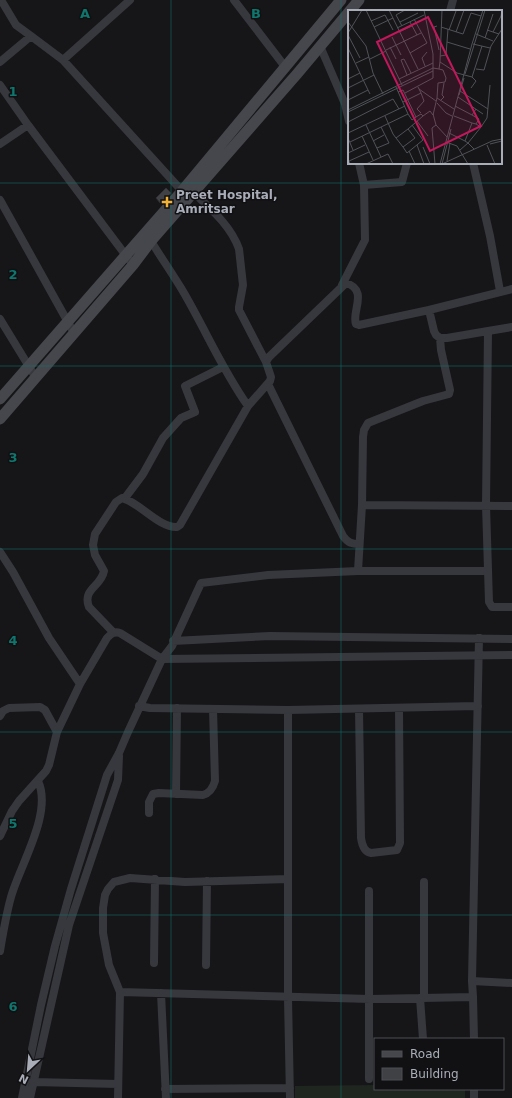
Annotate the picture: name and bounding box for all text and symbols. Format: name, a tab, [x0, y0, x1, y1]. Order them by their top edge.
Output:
text: A	[80, 6, 90, 21]
text: B	[251, 6, 261, 21]
inset map	[348, 10, 502, 164]
text: 1	[8, 84, 18, 99]
place label: Preet Hospital, Amritsar	[176, 188, 278, 216]
marker: Preet Hospital, Amritsar	[161, 196, 173, 208]
text: 2	[8, 267, 18, 282]
text: 3	[8, 450, 18, 465]
text: 4	[8, 633, 18, 648]
text: 5	[8, 816, 18, 831]
text: 6	[8, 999, 18, 1014]
legend	[374, 1038, 504, 1090]
text: Road	[410, 1047, 440, 1061]
north arrow	[8, 1050, 48, 1090]
text: Building	[410, 1067, 459, 1081]
text: N	[17, 1071, 31, 1086]

